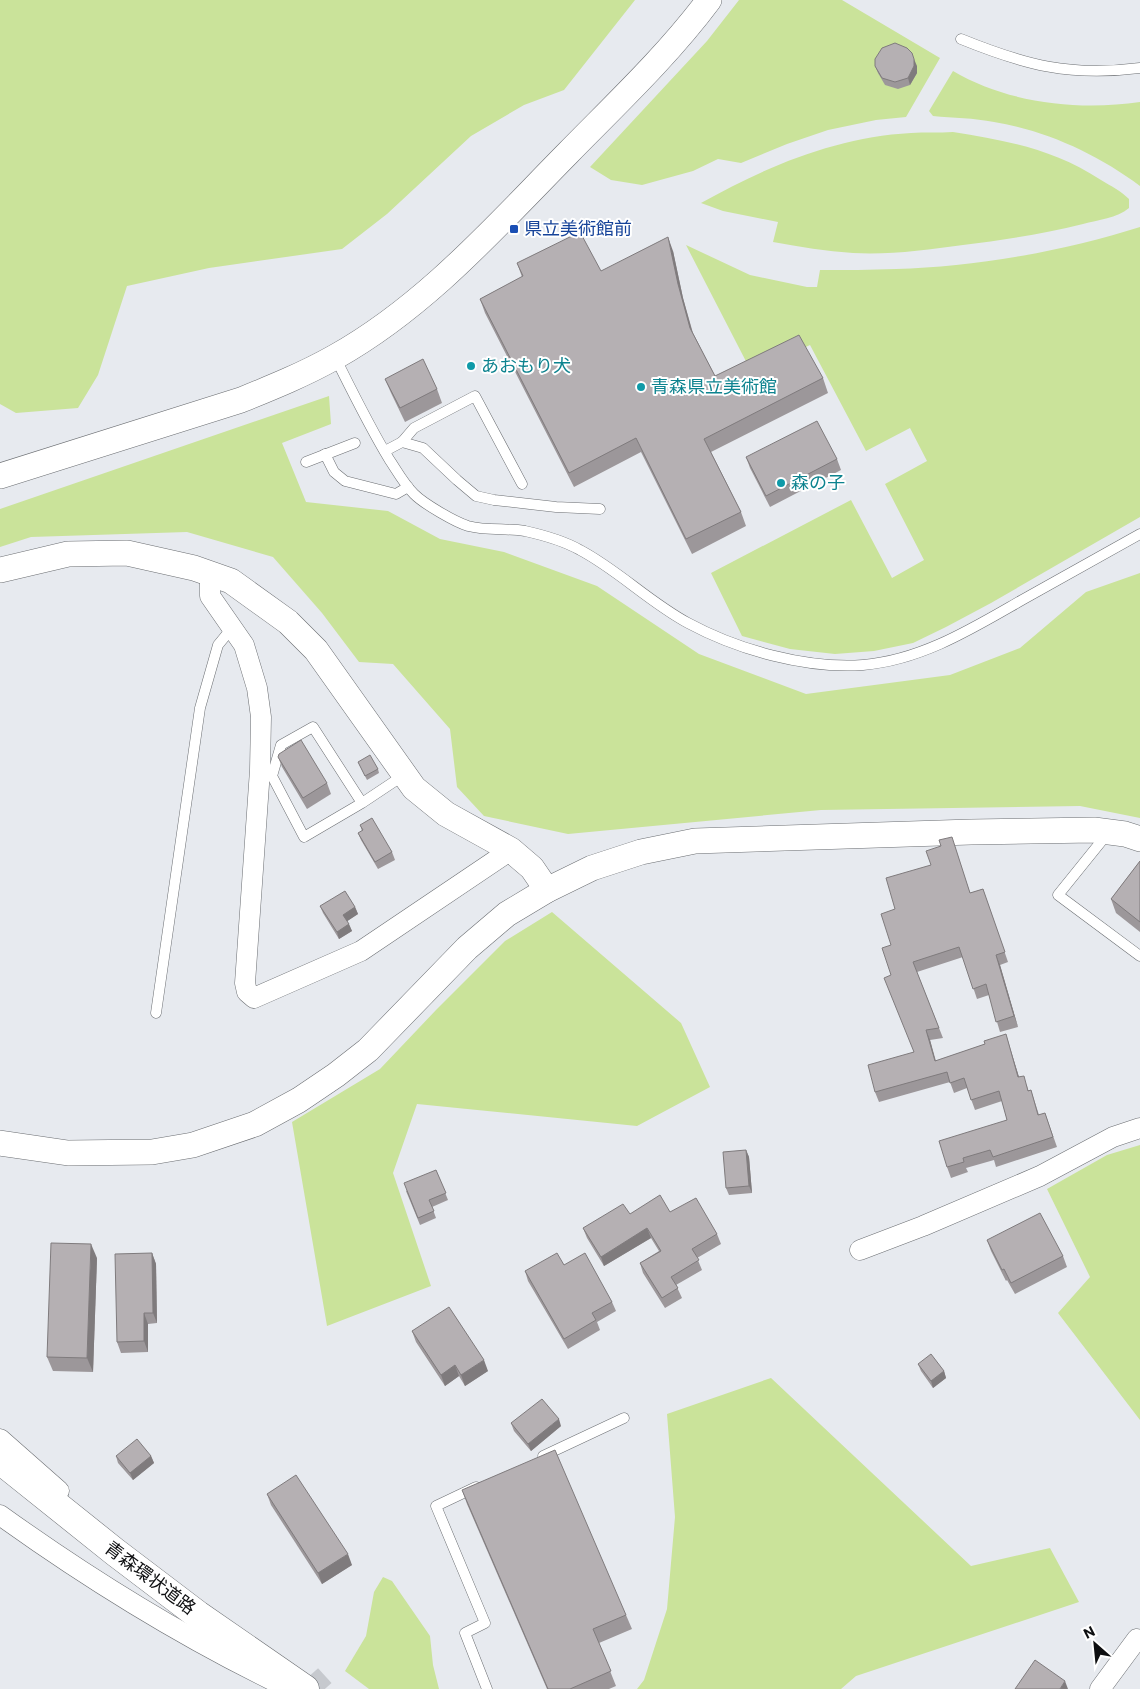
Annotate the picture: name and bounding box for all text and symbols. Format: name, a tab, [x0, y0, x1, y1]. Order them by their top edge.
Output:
place label: 県立美術館前	[524, 217, 632, 239]
marker: 県立美術館前	[508, 223, 520, 235]
place label: あおもり犬	[481, 354, 571, 376]
marker: あおもり犬	[465, 360, 477, 372]
place label: 青森県立美術館	[651, 375, 777, 397]
marker: 青森県立美術館	[635, 381, 647, 393]
place label: 森の子	[791, 471, 845, 493]
marker: 森の子	[775, 477, 787, 489]
street label: 青森環状道路	[101, 1536, 200, 1618]
north arrow	[1070, 1619, 1120, 1669]
text: N	[1080, 1622, 1097, 1642]

